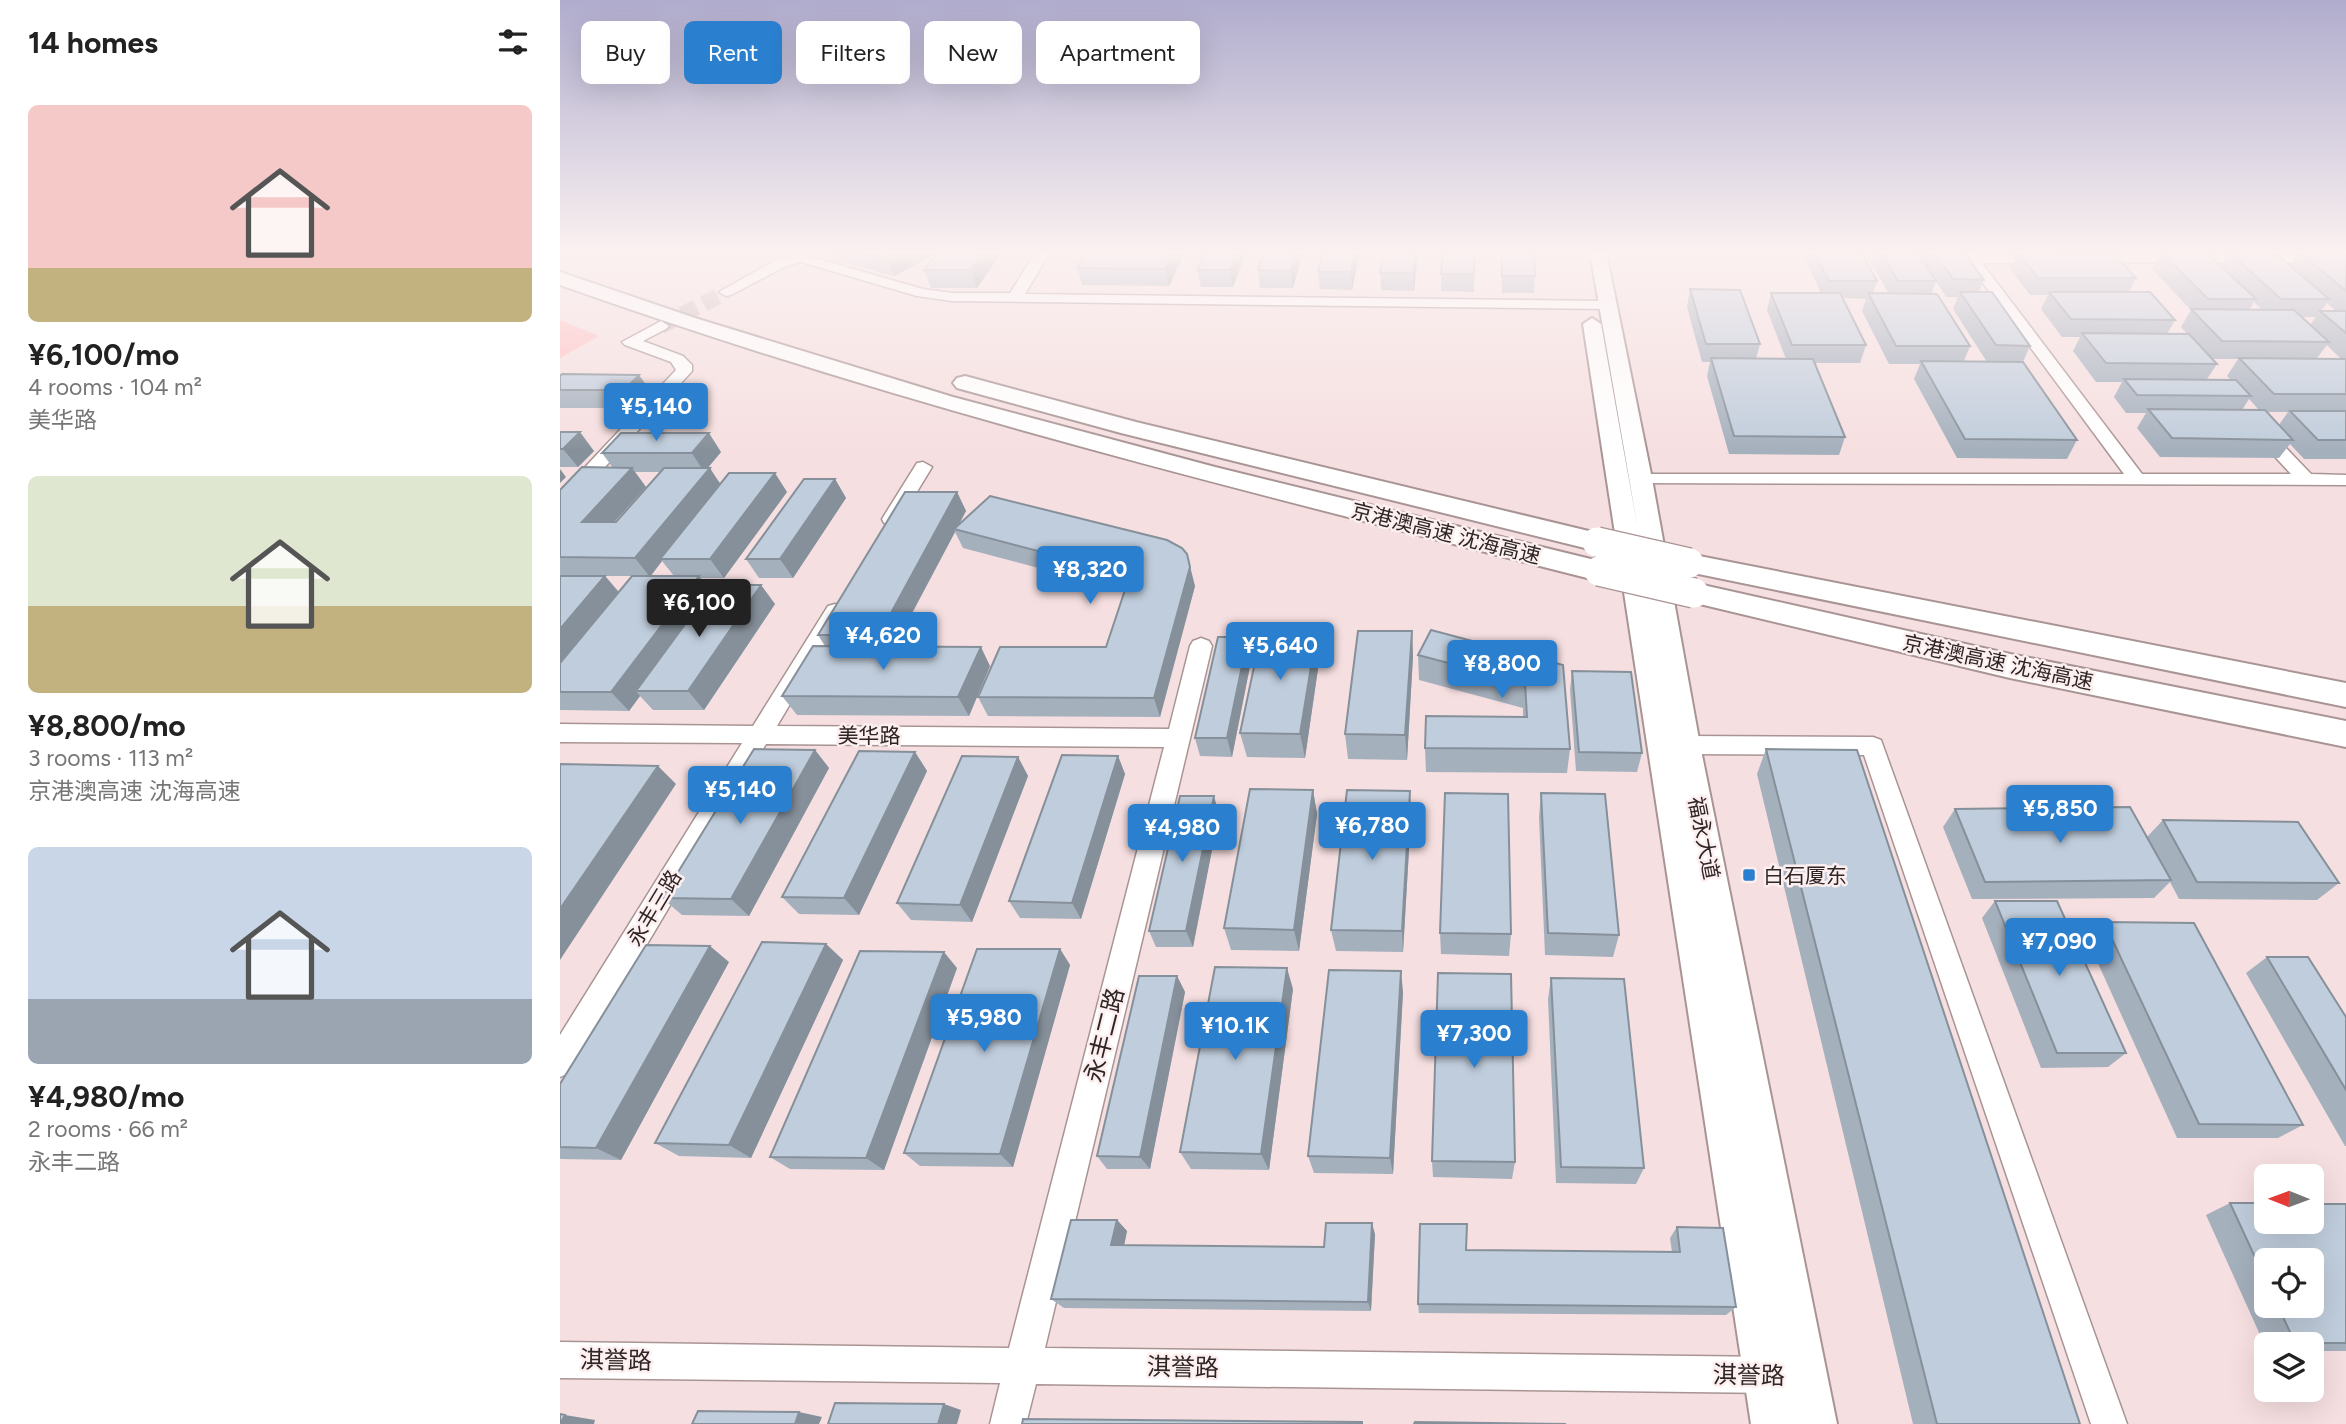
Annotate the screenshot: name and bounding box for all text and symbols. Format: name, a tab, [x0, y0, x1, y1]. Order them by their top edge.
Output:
chip: Buy	[581, 21, 670, 84]
chip: Rent	[684, 21, 782, 84]
chip: Filters	[796, 21, 910, 84]
chip: New	[924, 21, 1022, 84]
chip: Apartment	[1036, 21, 1200, 84]
icon: filters	[494, 23, 532, 61]
text: 14 homes	[28, 24, 158, 61]
icon: home	[217, 150, 343, 276]
text: ¥6,100/mo	[28, 336, 179, 373]
text: 4 rooms · 104 m²	[28, 373, 202, 401]
pin: ¥5,140	[599, 384, 713, 443]
text: ¥5,140	[620, 392, 692, 420]
text: 美华路	[28, 406, 97, 434]
street label: 京港澳高速 沈海高速	[1349, 497, 1543, 569]
icon: home	[217, 521, 343, 647]
pin: ¥8,320	[1033, 546, 1147, 606]
text: ¥8,320	[1053, 555, 1127, 583]
pin: ¥6,100	[642, 580, 756, 639]
text: ¥6,100	[663, 588, 735, 616]
pin: ¥4,620	[826, 612, 940, 672]
text: ¥4,620	[845, 621, 921, 649]
pin: ¥5,640	[1223, 622, 1337, 682]
street label: 京港澳高速 沈海高速	[1900, 630, 2096, 694]
text: ¥5,640	[1242, 631, 1318, 659]
pin: ¥8,800	[1445, 640, 1559, 700]
text: ¥8,800	[1463, 649, 1541, 677]
text: ¥8,800/mo	[28, 707, 186, 744]
street label: 美华路	[838, 723, 901, 748]
text: 3 rooms · 113 m²	[28, 744, 193, 772]
pin: ¥5,140	[683, 766, 797, 826]
text: ¥5,140	[704, 775, 776, 803]
text: 京港澳高速 沈海高速	[28, 777, 241, 805]
pin: ¥5,850	[2003, 786, 2117, 845]
street label: 福永大道	[1684, 794, 1724, 882]
text: ¥5,850	[2022, 794, 2098, 822]
pin: ¥6,780	[1315, 802, 1429, 862]
pin: ¥4,980	[1125, 804, 1239, 864]
text: ¥6,780	[1335, 811, 1409, 839]
text: ¥4,980	[1144, 813, 1220, 841]
place label: 白石厦东	[1763, 863, 1847, 888]
street label: 永丰三路	[622, 866, 686, 950]
marker: 白石厦东	[1741, 867, 1757, 883]
icon: home	[217, 892, 343, 1018]
pin: ¥7,090	[2002, 918, 2116, 978]
text: ¥7,090	[2021, 927, 2097, 955]
street label: 永丰二路	[1078, 985, 1130, 1085]
pin: ¥5,980	[927, 995, 1041, 1054]
pin: ¥10.1K	[1178, 1002, 1292, 1062]
text: ¥5,980	[946, 1003, 1022, 1031]
pin: ¥7,300	[1417, 1010, 1531, 1070]
text: ¥10.1K	[1200, 1011, 1270, 1039]
text: ¥7,300	[1436, 1019, 1512, 1047]
text: ¥4,980/mo	[28, 1078, 184, 1115]
text: 2 rooms · 66 m²	[28, 1115, 188, 1143]
text: 永丰二路	[28, 1148, 120, 1176]
north arrow	[2254, 1164, 2324, 1234]
map controls	[2254, 1164, 2324, 1402]
button: locate	[2254, 1248, 2324, 1318]
button: layers	[2254, 1332, 2324, 1402]
street label: 淇誉路	[580, 1345, 652, 1375]
street label: 淇誉路	[1147, 1352, 1219, 1382]
street label: 淇誉路	[1713, 1360, 1785, 1390]

